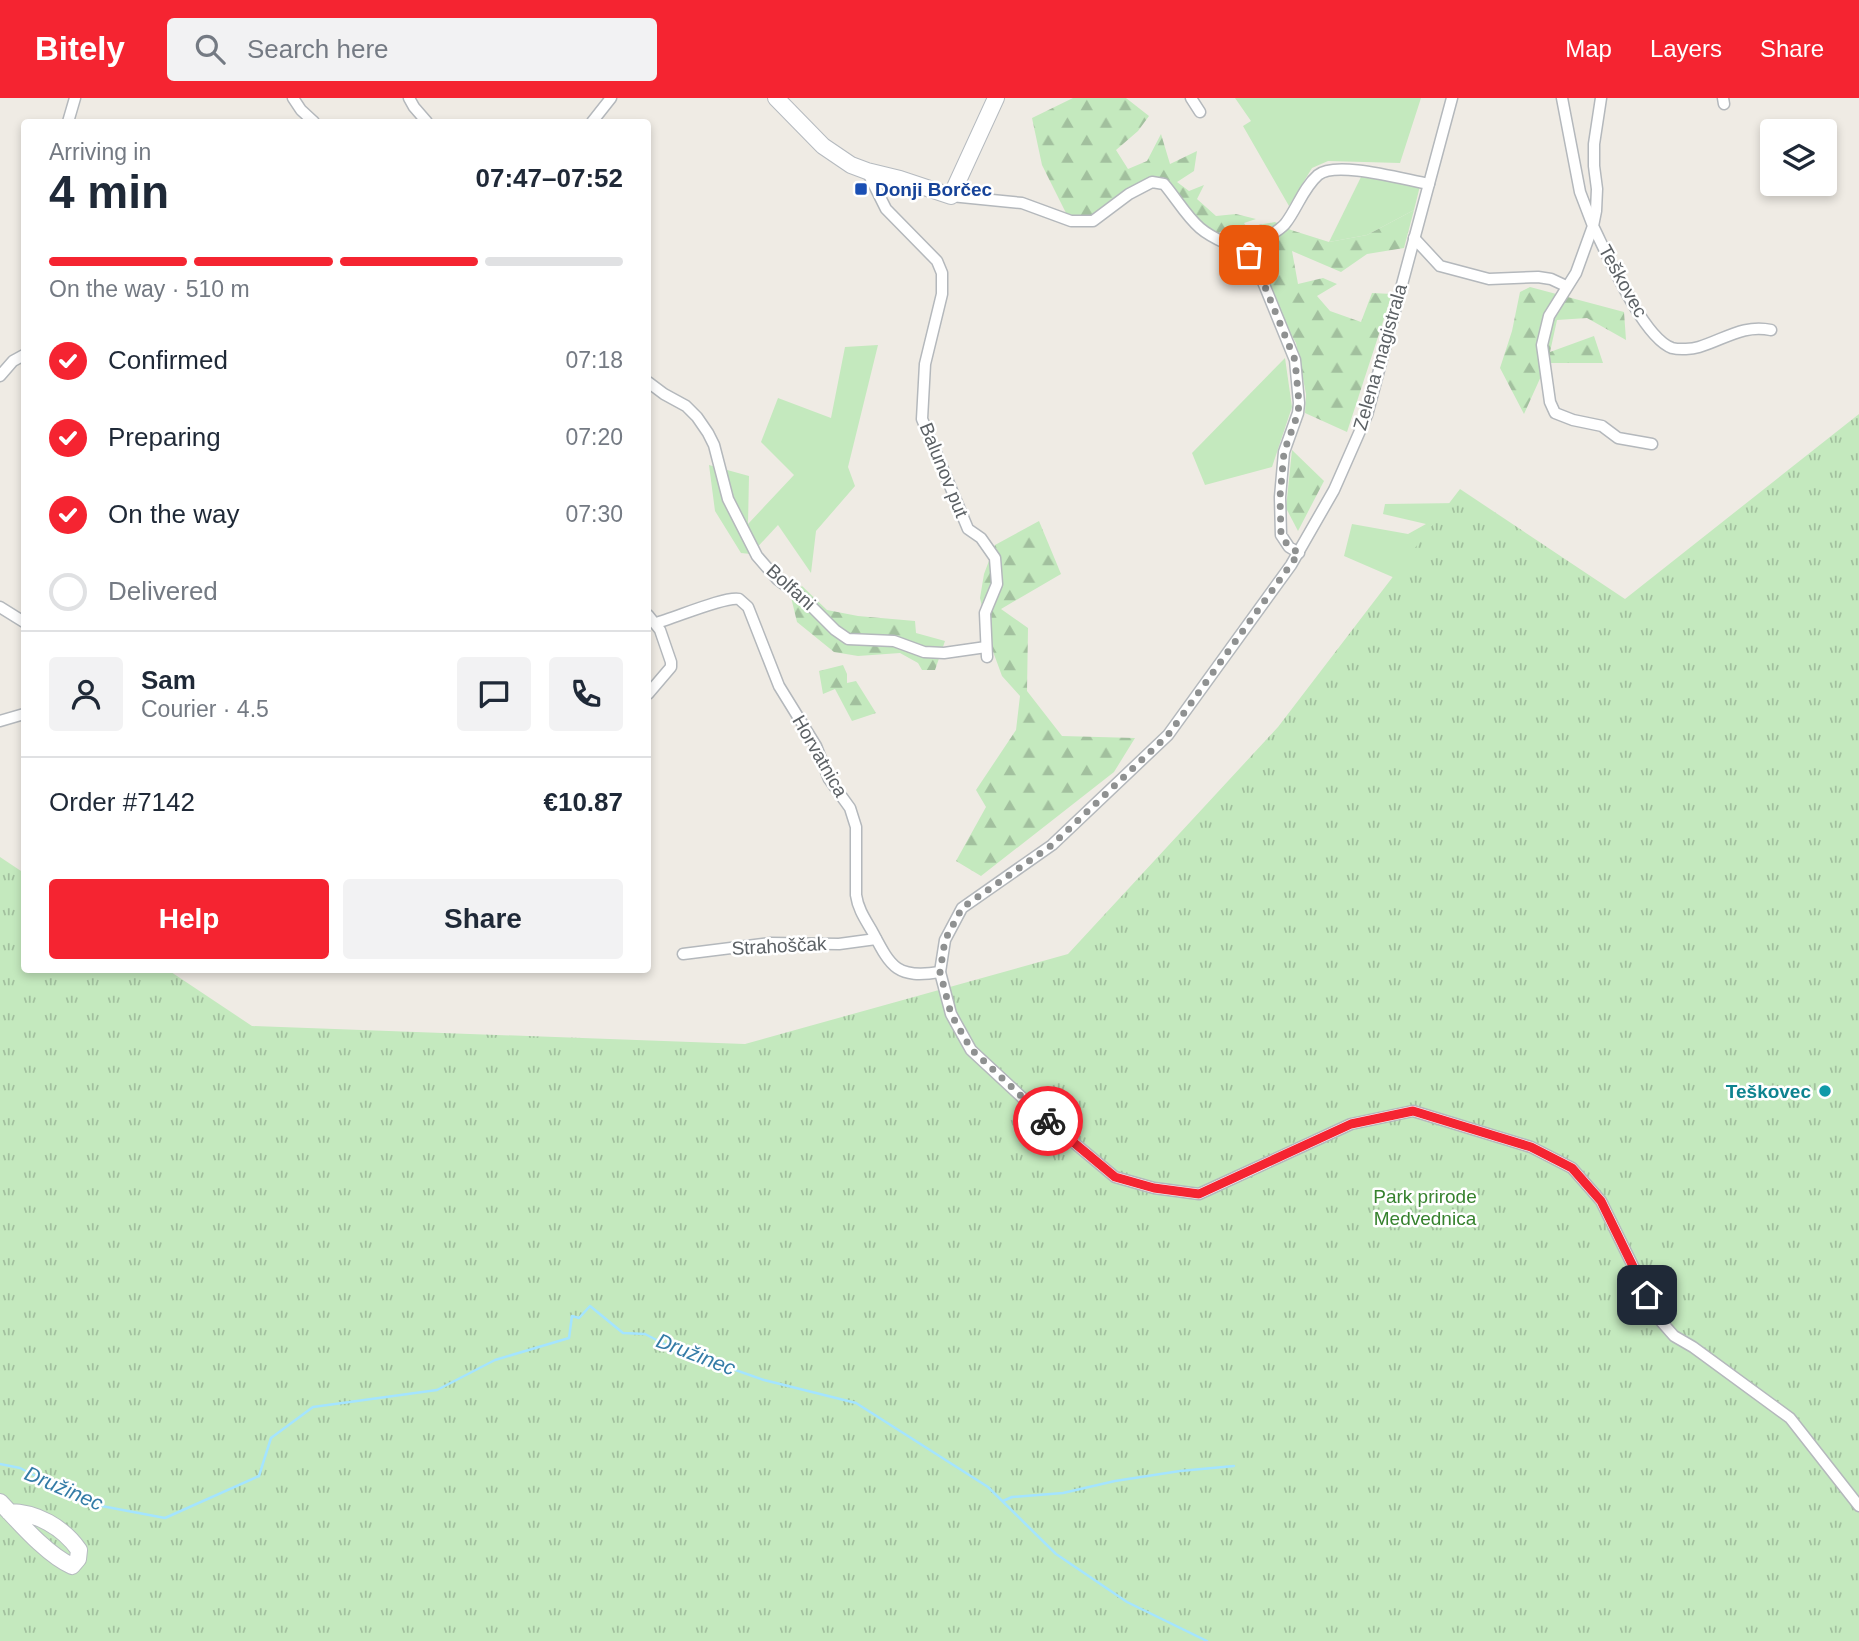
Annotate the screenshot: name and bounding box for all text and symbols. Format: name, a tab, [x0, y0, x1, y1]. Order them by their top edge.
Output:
search box	[167, 18, 657, 81]
text: Bitely	[35, 30, 125, 67]
icon: search	[191, 30, 229, 68]
text: Search here	[247, 34, 389, 64]
text: Map	[1565, 35, 1612, 62]
text: Layers	[1650, 35, 1722, 62]
text: Share	[1760, 35, 1824, 62]
map controls	[1760, 119, 1837, 196]
button: layers	[1760, 119, 1837, 196]
text: Arriving in	[49, 139, 151, 165]
text: 07:47–07:52	[476, 163, 623, 193]
text: 4 min	[49, 166, 169, 218]
place label: Donji Borčec	[875, 179, 993, 200]
marker: Donji Borčec	[853, 181, 869, 197]
pin	[1219, 225, 1279, 285]
icon: bag	[1230, 236, 1268, 274]
street label: Teškovec	[1595, 241, 1651, 321]
text: On the way · 510 m	[49, 276, 250, 302]
street label: Zelena magistrala	[1349, 281, 1411, 432]
icon: check	[49, 342, 87, 380]
text: Confirmed	[108, 345, 228, 375]
text: 07:18	[565, 347, 623, 373]
icon: check	[49, 419, 87, 457]
street label: Balunov put	[915, 420, 973, 521]
text: Preparing	[108, 422, 221, 452]
text: 07:20	[565, 424, 623, 450]
icon: check	[49, 496, 87, 534]
text: On the way	[108, 499, 240, 529]
text: 07:30	[565, 501, 623, 527]
street label: Bolfani	[762, 560, 820, 614]
text: Delivered	[108, 576, 218, 606]
button: person	[49, 657, 123, 731]
button: chat	[457, 657, 531, 731]
button: phone	[549, 657, 623, 731]
text: Sam	[141, 665, 196, 695]
text: Courier · 4.5	[141, 696, 269, 722]
street label: Horvatnica	[788, 711, 852, 801]
text: Order #7142	[49, 787, 195, 817]
text: €10.87	[543, 787, 623, 817]
button: Help	[49, 879, 329, 959]
button: Share	[343, 879, 623, 959]
street label: Strahoščak	[731, 933, 828, 959]
place label: Teškovec	[1726, 1081, 1811, 1102]
marker: Teškovec	[1817, 1083, 1833, 1099]
courier	[1013, 1086, 1083, 1156]
icon: bike	[1029, 1102, 1067, 1140]
park label: Park prirode Medvednica	[1373, 1186, 1477, 1229]
pin	[1617, 1265, 1677, 1325]
icon: home	[1628, 1276, 1666, 1314]
water label: Družinec	[653, 1328, 739, 1380]
water label: Družinec	[21, 1461, 107, 1515]

